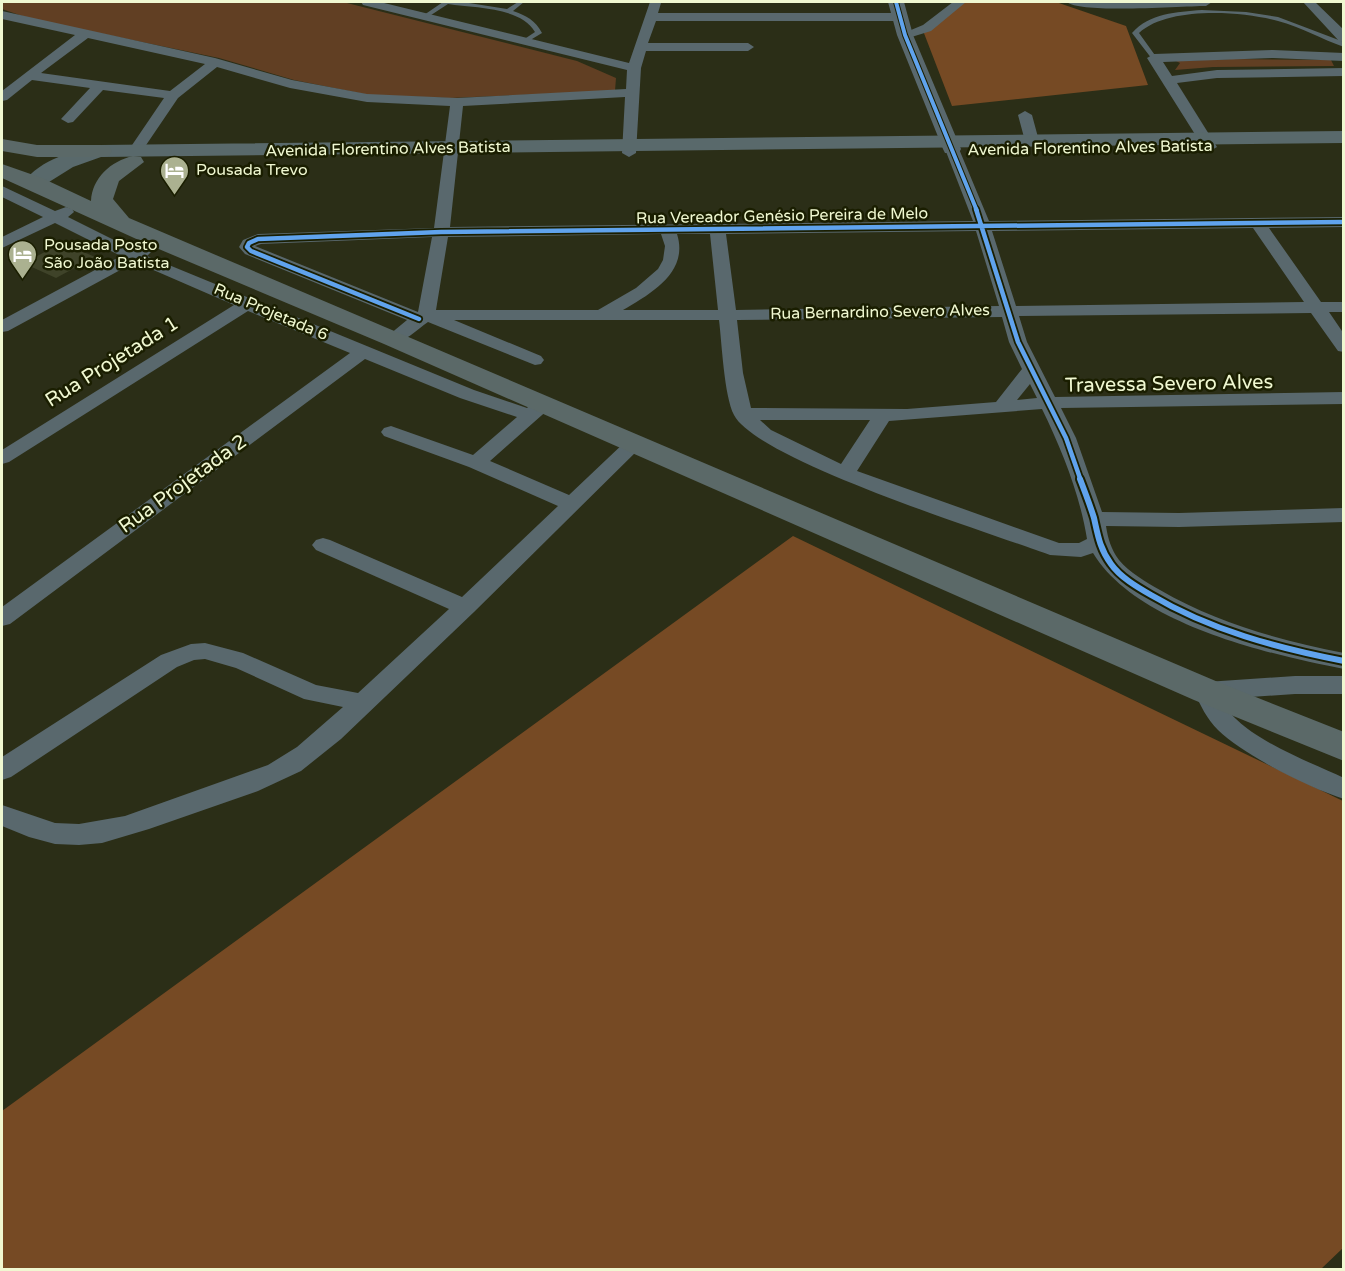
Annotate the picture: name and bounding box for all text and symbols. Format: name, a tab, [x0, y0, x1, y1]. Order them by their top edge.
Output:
street label: Avenida Florentino Alves Batista	[967, 136, 1213, 160]
street label: Avenida Florentino Alves Batista	[265, 137, 511, 161]
hotel icon: Pousada Trevo	[159, 154, 191, 196]
place label: Pousada Trevo	[196, 160, 308, 180]
street label: Rua Vereador Genésio Pereira de Melo	[636, 203, 928, 229]
place label: Pousada Posto São João Batista	[44, 235, 170, 273]
hotel icon: Pousada Posto São João Batista	[7, 238, 39, 280]
street label: Rua Projetada 6	[211, 279, 331, 345]
street label: Rua Bernardino Severo Alves	[770, 300, 990, 324]
street label: Rua Projetada 1	[41, 311, 183, 413]
street label: Travessa Severo Alves	[1065, 370, 1273, 398]
street label: Rua Projetada 2	[114, 429, 252, 539]

